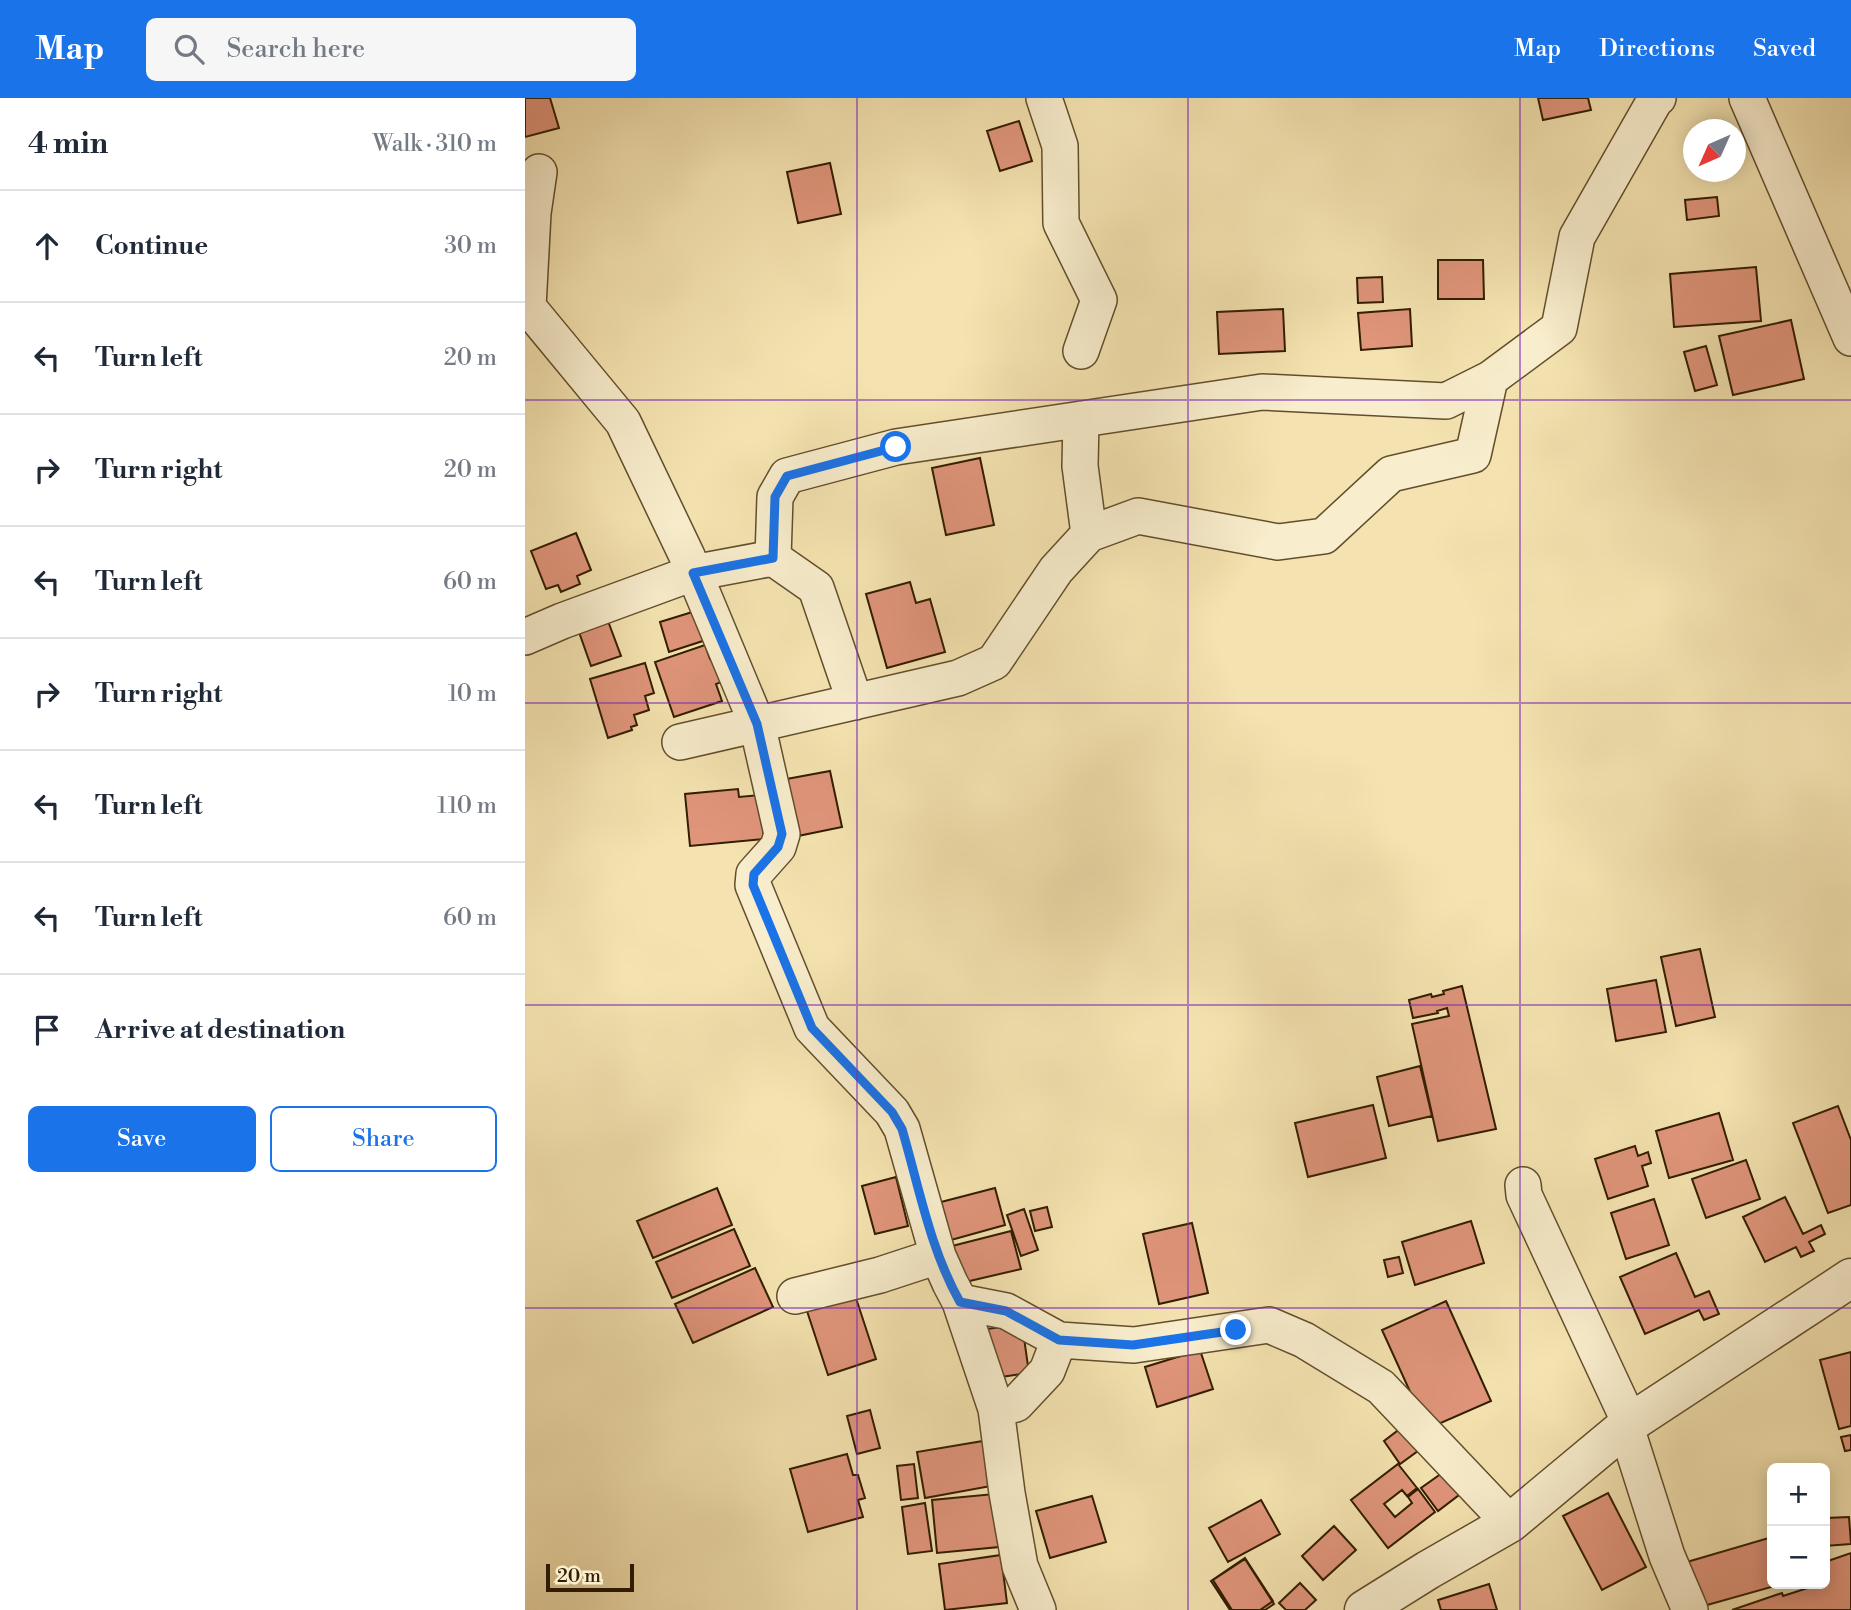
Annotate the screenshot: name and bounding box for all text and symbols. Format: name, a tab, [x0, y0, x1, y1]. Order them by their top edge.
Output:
search box	[146, 18, 636, 81]
text: Map	[35, 29, 104, 70]
icon: search	[170, 30, 208, 68]
text: Search here	[226, 33, 365, 65]
text: Map	[1514, 34, 1561, 64]
text: Directions	[1599, 34, 1715, 64]
text: Saved	[1753, 34, 1816, 64]
north arrow	[1683, 119, 1746, 182]
text: 4 min	[28, 125, 108, 163]
text: Walk · 310 m	[372, 130, 497, 158]
icon: ahead	[28, 227, 66, 265]
text: Continue	[95, 230, 208, 262]
text: 30 m	[444, 232, 497, 260]
icon: left	[28, 339, 66, 377]
text: Turn left	[95, 342, 203, 374]
text: 20 m	[444, 344, 497, 372]
route start	[880, 431, 911, 462]
icon: right	[28, 451, 66, 489]
text: Turn right	[95, 454, 223, 486]
text: 20 m	[444, 456, 497, 484]
icon: left	[28, 563, 66, 601]
text: Turn left	[95, 566, 203, 598]
text: 60 m	[443, 568, 497, 596]
icon: right	[28, 675, 66, 713]
text: Turn right	[95, 678, 223, 710]
text: 10 m	[448, 680, 497, 708]
icon: left	[28, 787, 66, 825]
text: Turn left	[95, 790, 203, 822]
text: 110 m	[437, 792, 497, 820]
icon: left	[28, 899, 66, 937]
text: Turn left	[95, 902, 203, 934]
text: 60 m	[443, 904, 497, 932]
icon: arrive	[28, 1011, 66, 1049]
text: Arrive at destination	[95, 1014, 345, 1046]
button: Save	[28, 1106, 256, 1172]
button: Share	[270, 1106, 497, 1172]
route end	[1220, 1314, 1251, 1345]
map controls	[1767, 1463, 1830, 1589]
button: +	[1767, 1463, 1830, 1526]
button: −	[1767, 1526, 1830, 1589]
scale bar	[546, 1561, 633, 1593]
text: 20 m	[557, 1564, 601, 1588]

